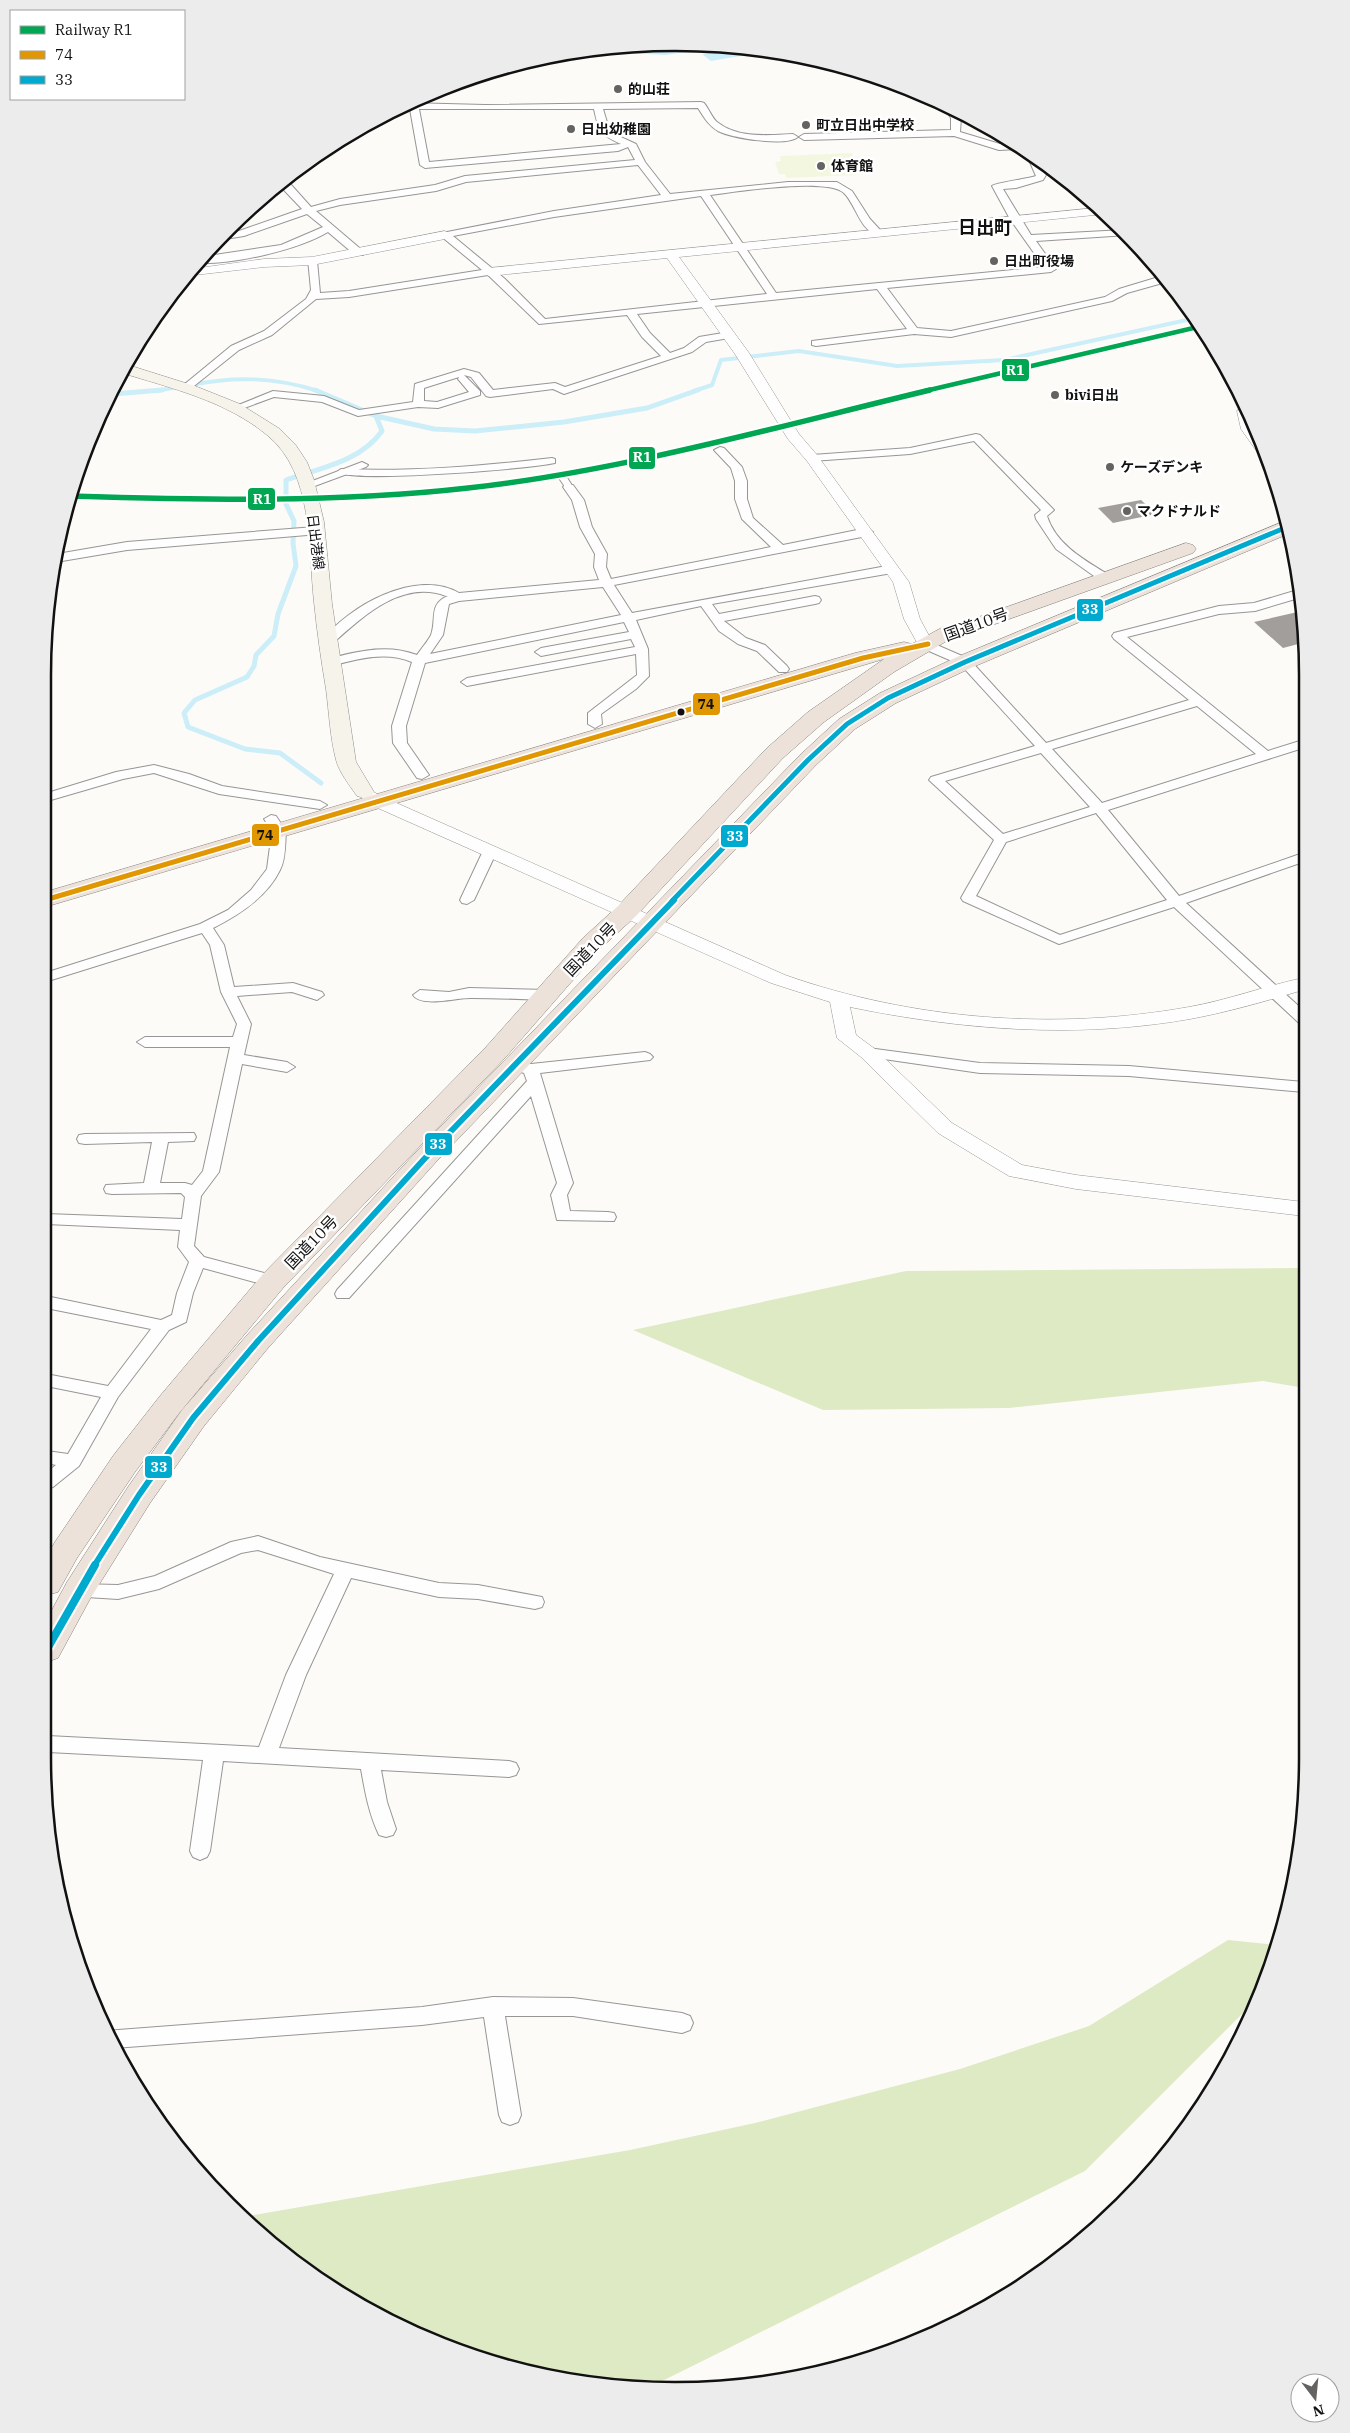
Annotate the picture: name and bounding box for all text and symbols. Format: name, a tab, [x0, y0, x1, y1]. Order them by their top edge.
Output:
legend	[10, 10, 185, 100]
text: Railway R1	[55, 20, 133, 39]
text: 74	[55, 45, 73, 64]
text: 33	[55, 70, 73, 89]
place label: 的山荘	[628, 80, 670, 98]
marker: 的山荘	[612, 83, 624, 95]
place label: 町立日出中学校	[816, 116, 914, 134]
marker: 町立日出中学校	[800, 119, 812, 131]
place label: 日出幼稚園	[581, 120, 651, 138]
marker: 日出幼稚園	[565, 123, 577, 135]
place label: 体育館	[831, 157, 873, 175]
marker: 体育館	[815, 160, 827, 172]
district label: 日出町	[958, 216, 1012, 239]
place label: 日出町役場	[1004, 252, 1074, 270]
marker: 日出町役場	[988, 255, 1000, 267]
line badge: R1	[1001, 358, 1030, 382]
text: R1	[1006, 361, 1024, 379]
place label: bivi日出	[1065, 386, 1119, 404]
marker: bivi日出	[1049, 389, 1061, 401]
line badge: R1	[628, 446, 656, 470]
text: R1	[633, 448, 651, 466]
place label: ケーズデンキ	[1120, 458, 1203, 476]
marker: ケーズデンキ	[1104, 461, 1116, 473]
line badge: R1	[247, 487, 276, 511]
text: R1	[253, 490, 271, 508]
place label: マクドナルド	[1137, 502, 1221, 520]
marker: マクドナルド	[1121, 505, 1133, 517]
street label: 日出港線	[304, 513, 328, 571]
line badge: 33	[1076, 598, 1104, 622]
text: 33	[1082, 600, 1098, 618]
street label: 国道10号	[941, 603, 1011, 645]
line badge: 74	[692, 692, 721, 716]
text: 74	[698, 695, 714, 713]
unlabelled marker	[676, 707, 686, 717]
line badge: 74	[251, 823, 280, 847]
line badge: 33	[720, 824, 749, 848]
text: 74	[257, 826, 273, 844]
text: 33	[727, 827, 743, 845]
street label: 国道10号	[559, 918, 621, 980]
line badge: 33	[424, 1132, 453, 1156]
text: 33	[430, 1135, 446, 1153]
street label: 国道10号	[280, 1211, 342, 1273]
line badge: 33	[144, 1455, 173, 1479]
text: 33	[151, 1458, 167, 1476]
north arrow	[1290, 2373, 1340, 2423]
text: N	[1311, 2400, 1326, 2421]

